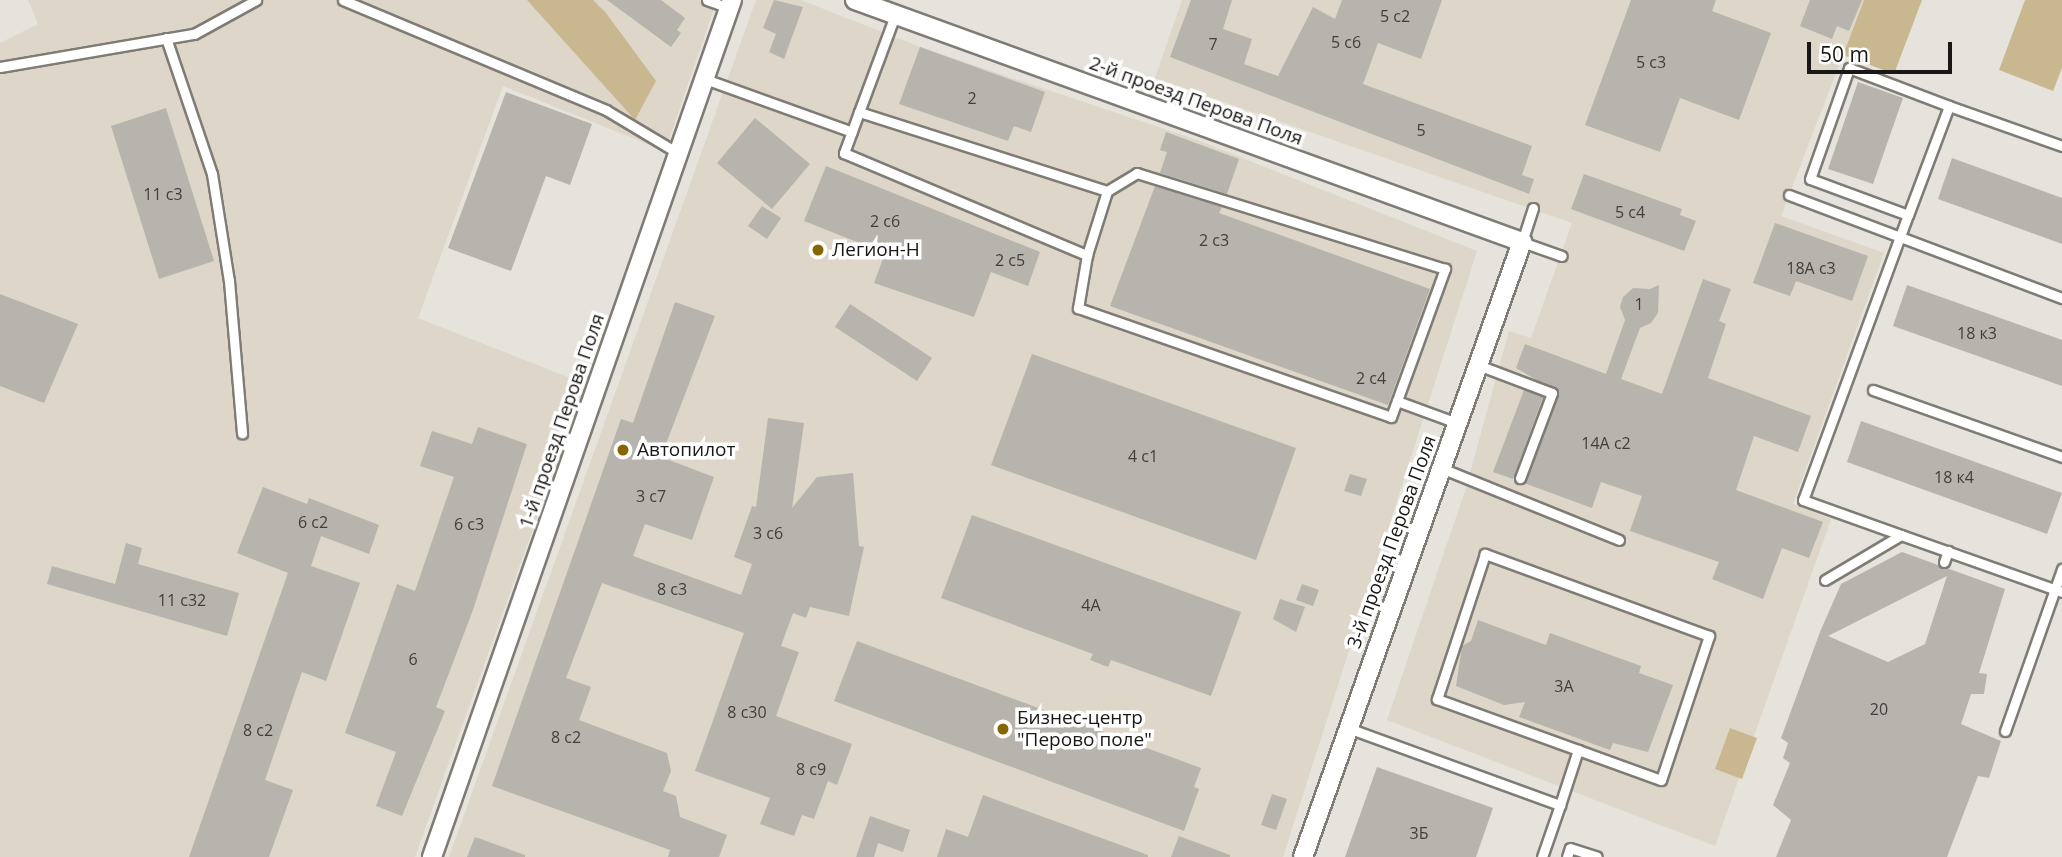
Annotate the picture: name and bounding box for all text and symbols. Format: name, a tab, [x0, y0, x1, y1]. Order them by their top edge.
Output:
house number: 5 с2	[1380, 6, 1410, 26]
scale bar	[1810, 28, 1955, 72]
house number: 5 с6	[1331, 32, 1361, 52]
house number: 7	[1208, 34, 1218, 54]
text: 50 m	[1820, 40, 1869, 68]
street label: 2-й проезд Перова Поля	[1086, 52, 1306, 150]
house number: 5 с3	[1636, 52, 1666, 72]
house number: 2	[967, 88, 977, 108]
house number: 5	[1416, 120, 1426, 140]
house number: 11 с3	[143, 184, 183, 204]
house number: 5 с4	[1615, 202, 1645, 222]
house number: 2 с6	[870, 211, 900, 231]
house number: 2 с3	[1199, 230, 1229, 250]
place label: Легион-Н	[832, 239, 920, 261]
marker: Легион-Н	[810, 242, 826, 258]
house number: 2 с5	[995, 250, 1025, 270]
house number: 18А с3	[1786, 258, 1836, 278]
house number: 1	[1634, 294, 1644, 314]
street label: 1-й проезд Перова Поля	[515, 311, 609, 531]
house number: 18 к3	[1957, 323, 1997, 343]
house number: 2 с4	[1356, 368, 1386, 388]
street label: 3-й проезд Перова Поля	[1343, 432, 1441, 652]
house number: 14А с2	[1581, 433, 1631, 453]
place label: Автопилот	[637, 439, 735, 461]
marker: Автопилот	[615, 442, 631, 458]
house number: 4 с1	[1128, 446, 1158, 466]
house number: 18 к4	[1934, 467, 1974, 487]
house number: 3 с7	[636, 486, 666, 506]
house number: 6 с2	[298, 512, 328, 532]
house number: 6 с3	[454, 514, 484, 534]
house number: 3 с6	[753, 523, 783, 543]
house number: 8 с3	[657, 579, 687, 599]
house number: 11 с32	[158, 590, 206, 610]
house number: 4А	[1081, 595, 1101, 615]
house number: 6	[408, 649, 418, 669]
house number: 3А	[1554, 676, 1574, 696]
house number: 20	[1870, 699, 1888, 719]
house number: 8 с30	[727, 702, 767, 722]
place label: Бизнес-центр "Перово поле"	[1017, 707, 1152, 751]
house number: 8 с2	[243, 720, 273, 740]
marker: Бизнес-центр "Перово поле"	[995, 721, 1011, 737]
house number: 8 с2	[551, 727, 581, 747]
house number: 8 с9	[796, 759, 826, 779]
house number: 3Б	[1410, 823, 1428, 843]

